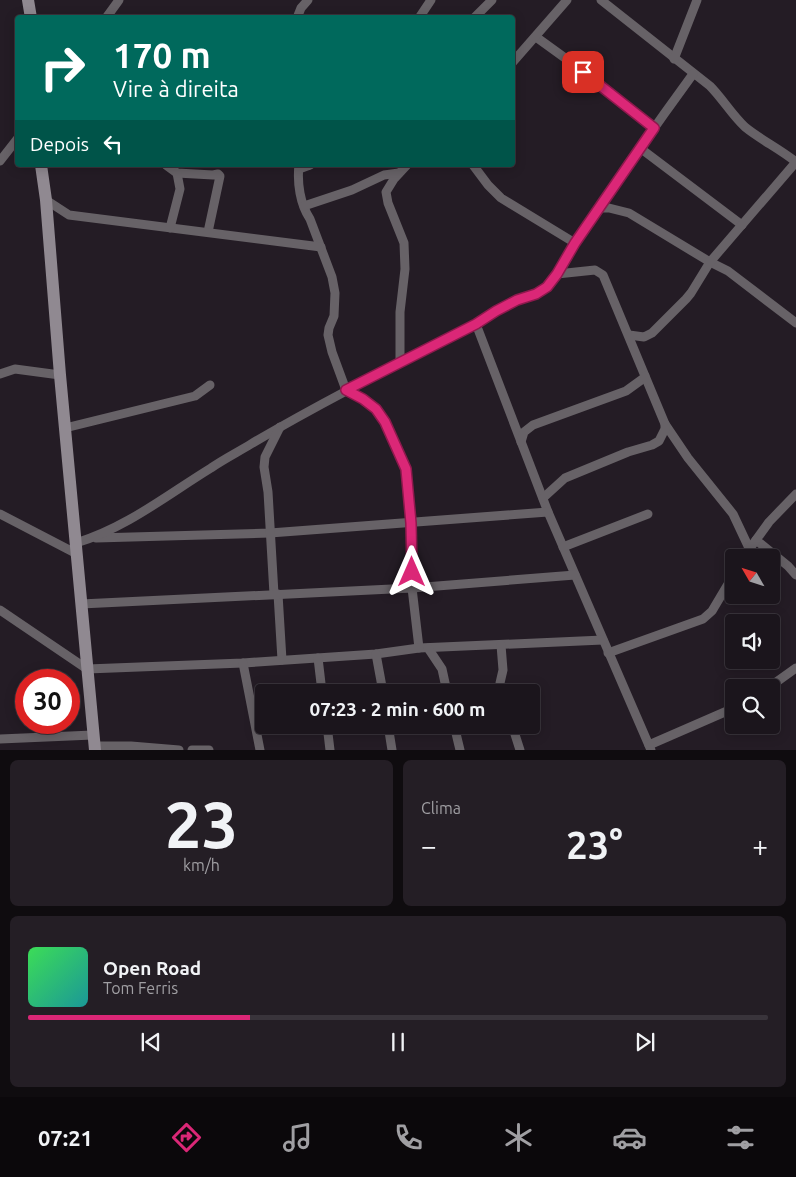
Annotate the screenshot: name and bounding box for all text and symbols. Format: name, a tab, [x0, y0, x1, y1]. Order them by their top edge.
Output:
icon: right	[30, 35, 95, 100]
text: 170 m	[113, 35, 211, 75]
pin	[562, 51, 604, 93]
icon: arrive	[569, 58, 597, 86]
text: Vire à direita	[113, 76, 239, 101]
icon: left	[99, 130, 127, 158]
text: Depois	[30, 133, 89, 155]
position arrow	[385, 545, 437, 597]
north arrow	[725, 549, 780, 604]
map controls	[725, 549, 780, 734]
button: sound	[725, 614, 780, 669]
speed limit sign: 30	[15, 669, 80, 734]
button: search	[725, 679, 780, 734]
text: 07:23 · 2 min · 600 m	[310, 698, 485, 720]
text: 23	[165, 787, 238, 860]
text: Clima	[421, 799, 461, 817]
text: 23°	[566, 824, 623, 866]
text: −	[421, 830, 437, 861]
text: +	[752, 830, 768, 861]
text: km/h	[183, 856, 220, 874]
text: Open Road	[103, 957, 201, 979]
text: Tom Ferris	[103, 979, 178, 997]
icon: previous	[137, 1028, 165, 1056]
icon: pause	[384, 1028, 412, 1056]
icon: next	[631, 1028, 659, 1056]
icon: directions	[169, 1120, 204, 1155]
icon: music	[280, 1120, 315, 1155]
icon: phone	[391, 1120, 426, 1155]
icon: climate	[501, 1120, 536, 1155]
icon: car	[612, 1120, 647, 1155]
icon: filters	[723, 1120, 758, 1155]
text: 07:21	[38, 1125, 93, 1150]

